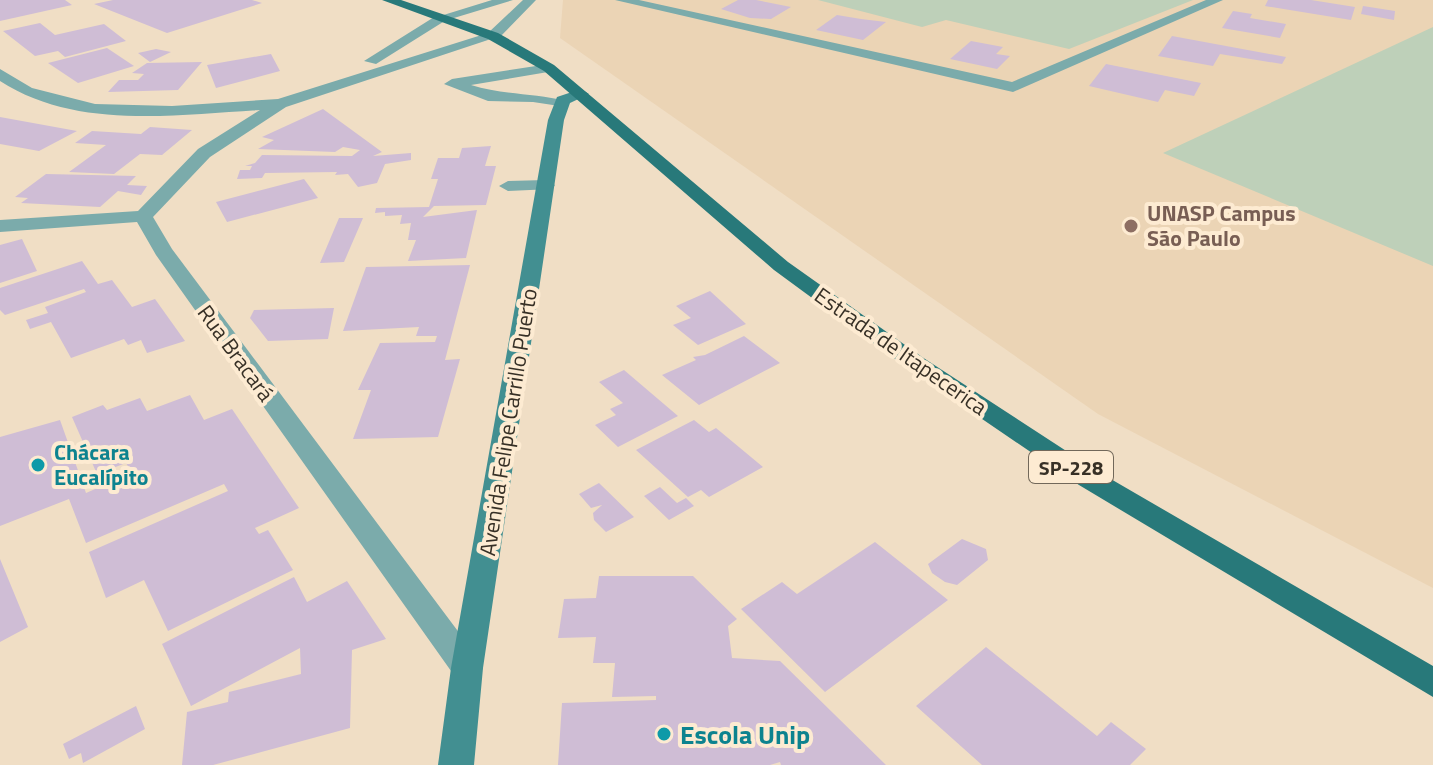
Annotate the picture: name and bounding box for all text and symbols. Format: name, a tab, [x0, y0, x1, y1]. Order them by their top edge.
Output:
place label: UNASP Campus São Paulo	[1147, 196, 1296, 255]
marker: UNASP Campus São Paulo	[1122, 217, 1140, 235]
street label: Estrada de Itapecerica	[808, 278, 994, 424]
street label: Avenida Felipe Carrillo Puerto	[470, 286, 546, 558]
street label: Rua Bracará	[189, 298, 283, 408]
place label: Chácara Eucalípito	[54, 435, 148, 494]
road number: SP-228	[1029, 451, 1113, 483]
marker: Chácara Eucalípito	[29, 456, 47, 474]
place label: Escola Unip	[680, 715, 810, 754]
marker: Escola Unip	[655, 725, 673, 743]

